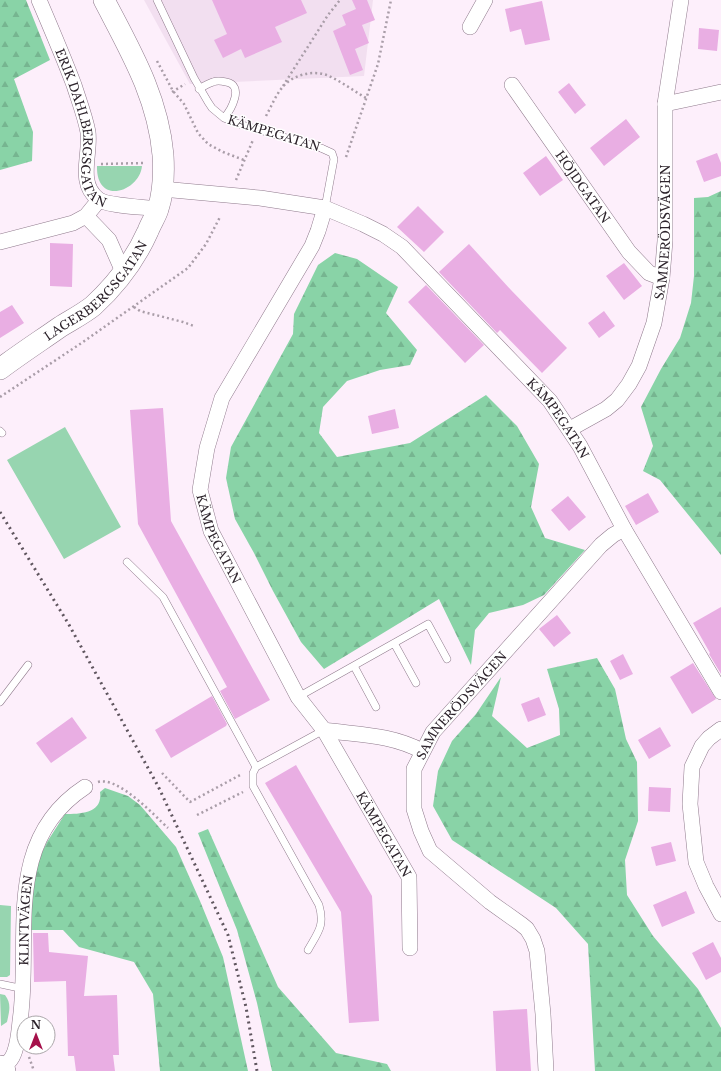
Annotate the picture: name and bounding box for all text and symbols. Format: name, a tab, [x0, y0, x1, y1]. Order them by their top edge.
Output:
street label: ERIK DAHLBERGSGATAN	[53, 46, 109, 210]
street label: KÄMPEGATAN	[226, 111, 323, 154]
street label: HÖJDGATAN	[553, 147, 614, 226]
street label: SAMNERÖDSVÄGEN	[651, 164, 673, 301]
street label: LAGERBERGSGATAN	[41, 238, 150, 343]
street label: KÄMPEGATAN	[524, 375, 593, 461]
street label: KÄMPEGATAN	[194, 492, 245, 586]
street label: SAMNERÖDSVÄGEN	[413, 648, 510, 762]
street label: KÄMPEGATAN	[353, 788, 415, 879]
street label: KLINTVÄGEN	[16, 874, 36, 966]
north arrow	[16, 1015, 56, 1055]
text: N	[31, 1018, 42, 1032]

